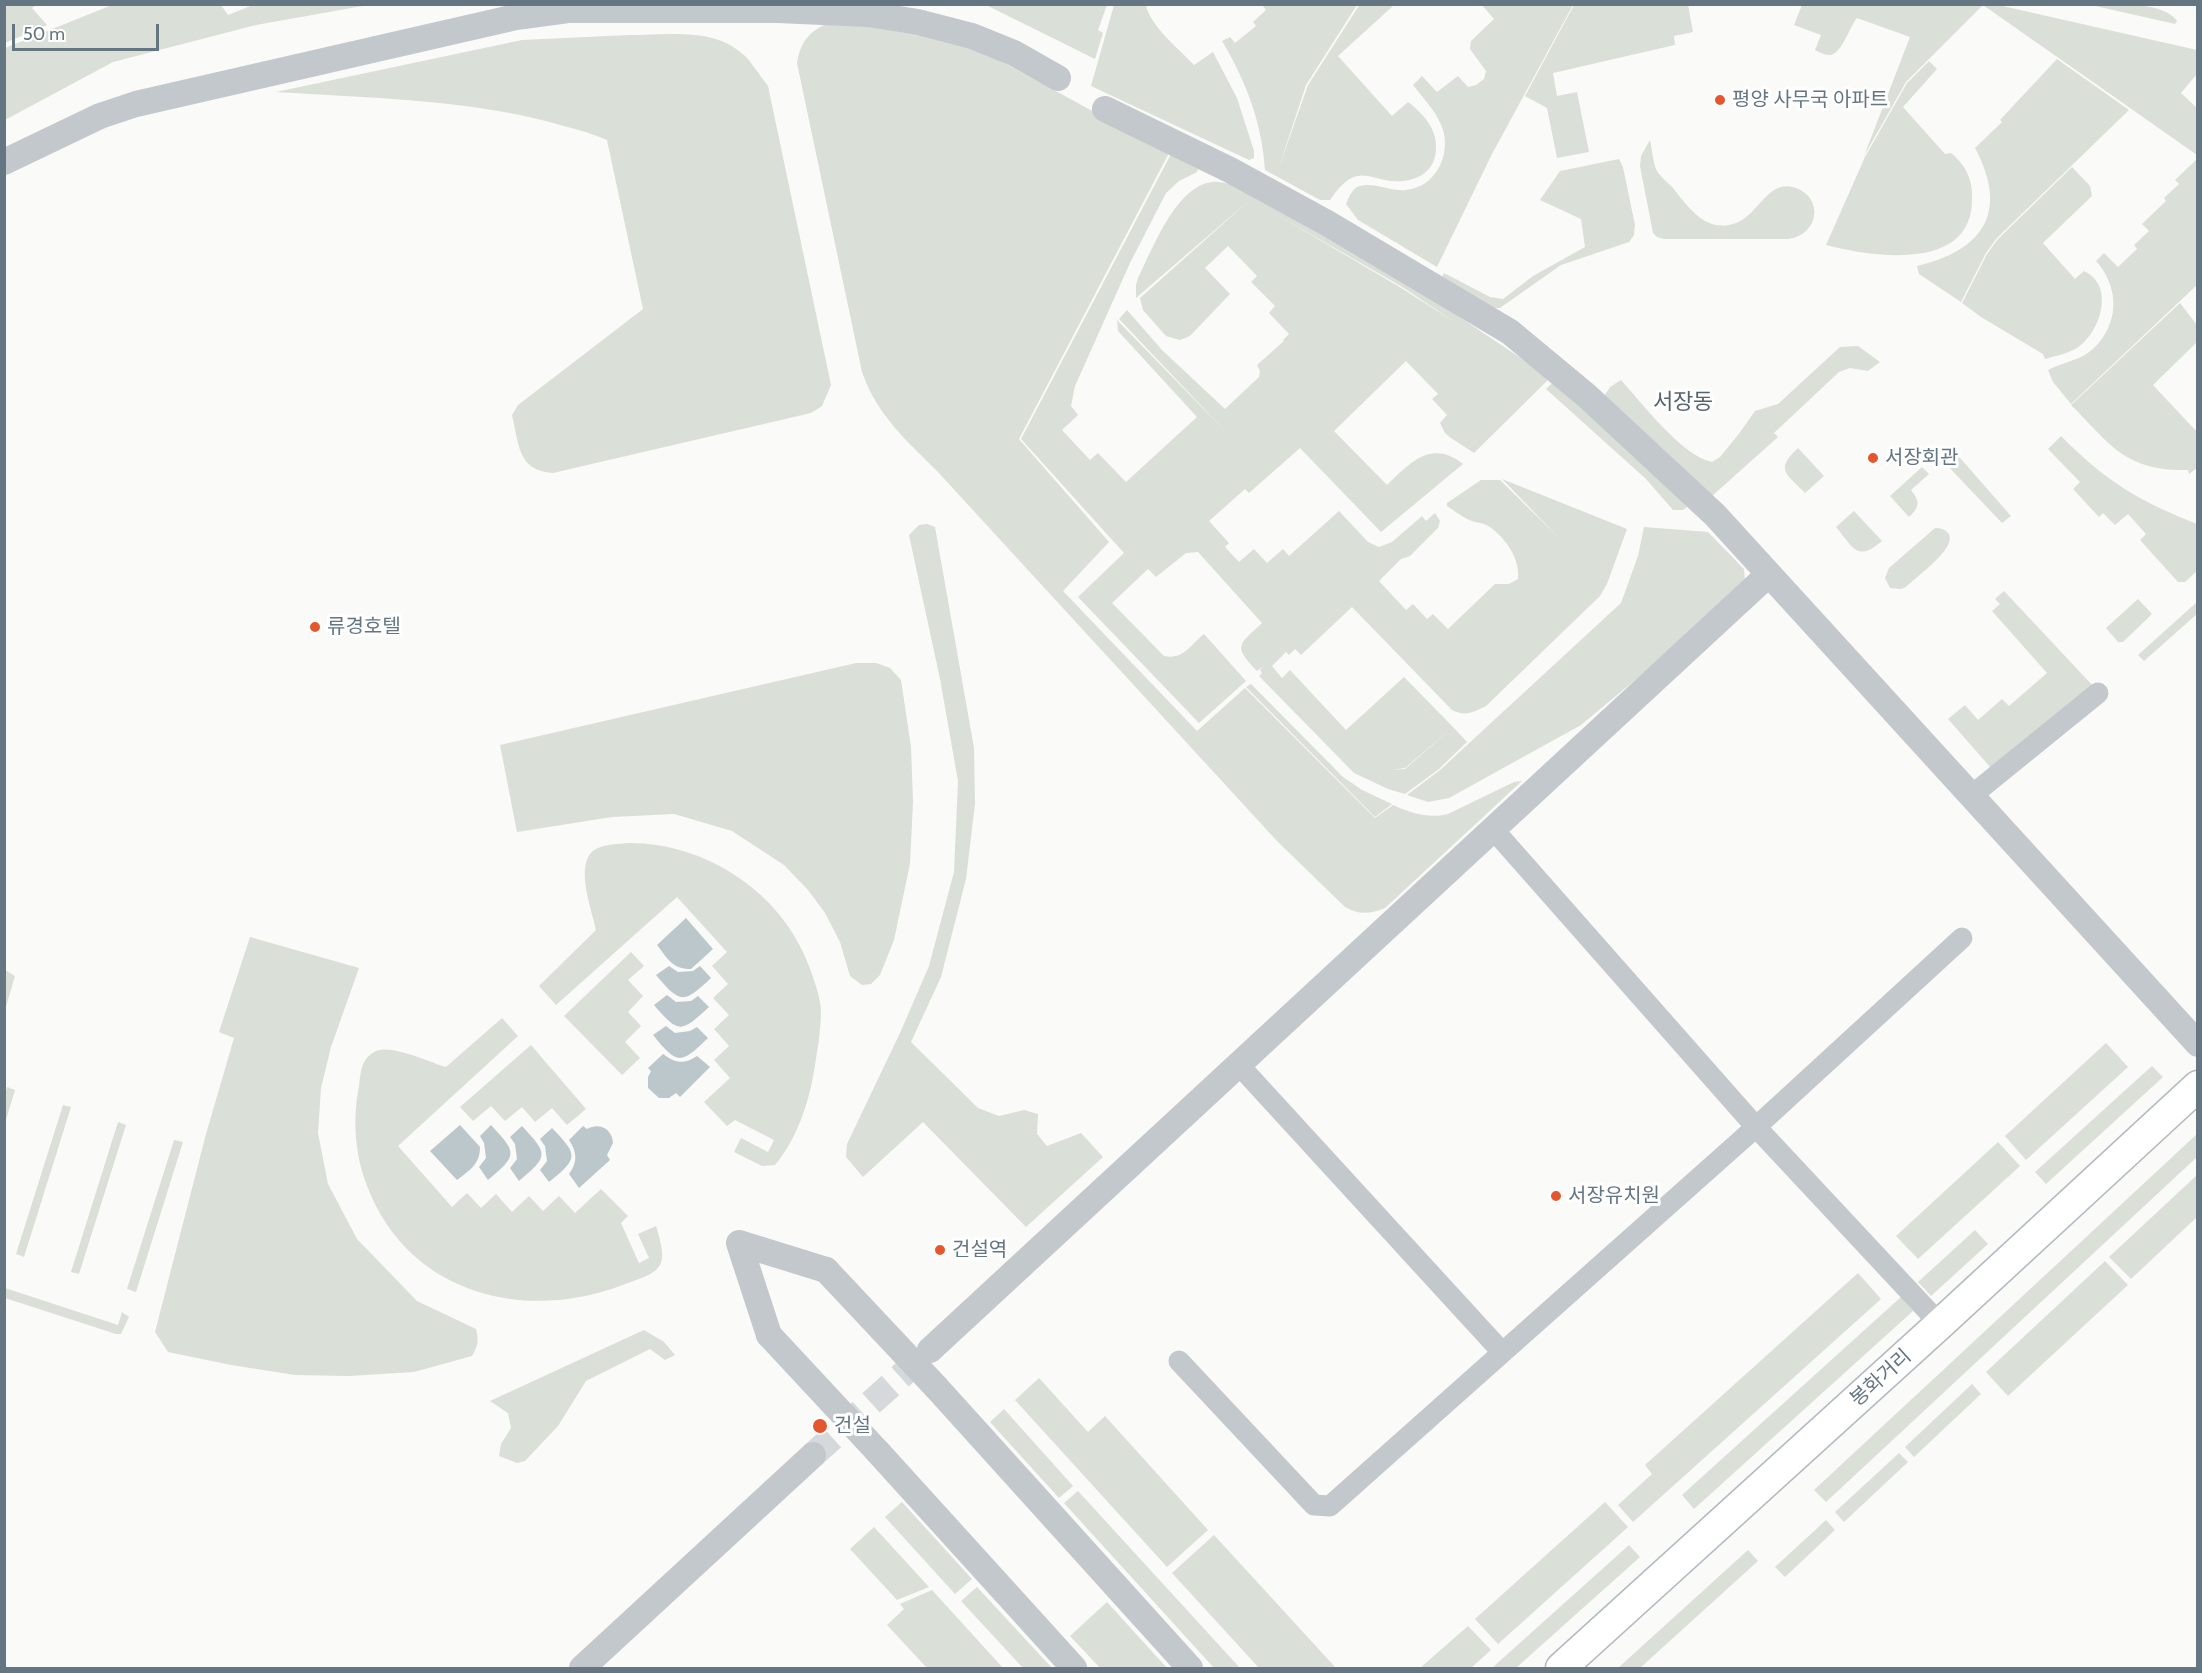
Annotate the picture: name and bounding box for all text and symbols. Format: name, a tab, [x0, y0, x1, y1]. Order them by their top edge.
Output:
scale bar	[15, 12, 162, 50]
text: 50 m	[23, 23, 65, 45]
place label: 평양 사무국 아파트	[1732, 88, 1888, 112]
marker: 평양 사무국 아파트	[1713, 93, 1727, 107]
district label: 서장동	[1653, 390, 1713, 416]
place label: 서장회관	[1885, 446, 1959, 470]
marker: 서장회관	[1866, 451, 1880, 465]
place label: 류경호텔	[327, 615, 401, 639]
marker: 류경호텔	[308, 620, 322, 634]
place label: 서장유치원	[1568, 1184, 1660, 1208]
marker: 서장유치원	[1549, 1189, 1563, 1203]
place label: 건설역	[952, 1238, 1007, 1262]
marker: 건설역	[933, 1243, 947, 1257]
street label: 봉화거리	[1846, 1344, 1916, 1412]
place label: 건설	[834, 1414, 871, 1438]
marker: 건설	[811, 1417, 829, 1435]

